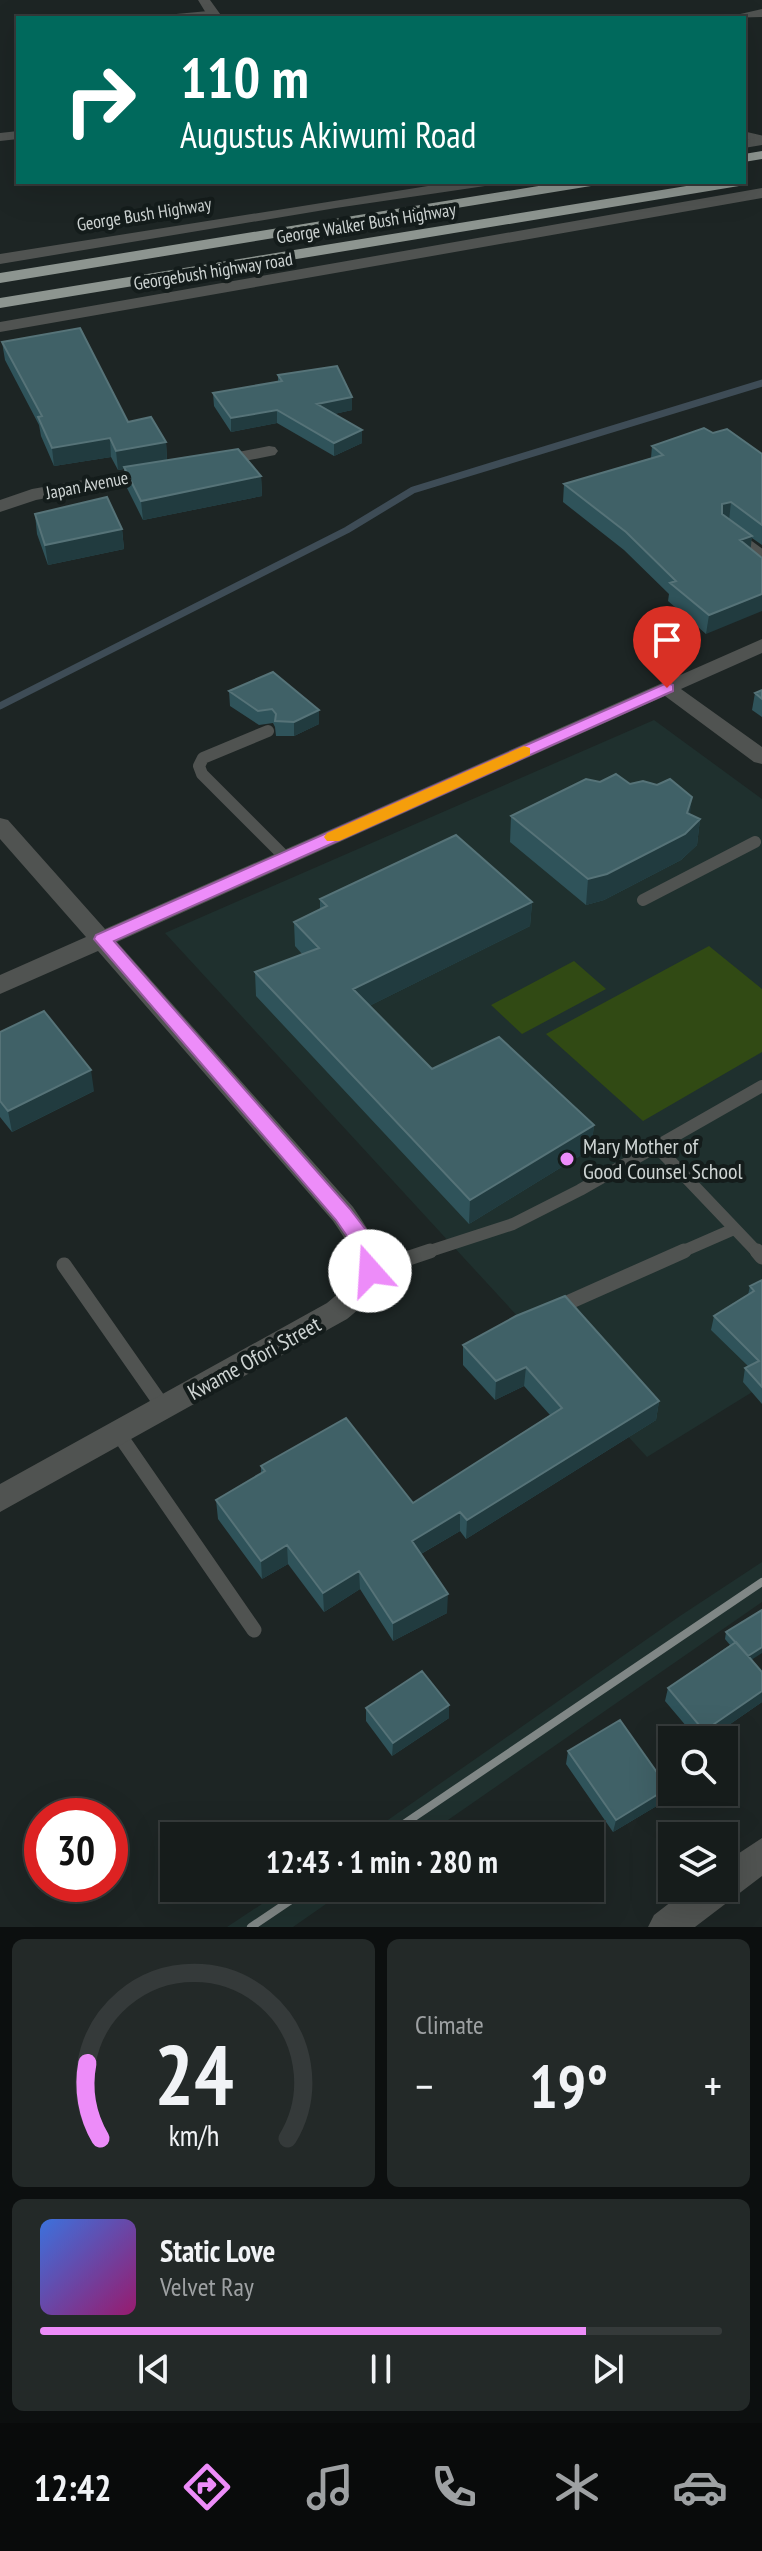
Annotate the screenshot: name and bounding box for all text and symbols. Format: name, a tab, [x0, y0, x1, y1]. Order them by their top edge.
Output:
text: 110 m	[180, 41, 309, 113]
icon: right	[48, 48, 152, 152]
text: Augustus Akiwumi Road	[180, 111, 476, 158]
street label: George Bush Highway	[75, 192, 213, 236]
street label: George Walker Bush Highway	[275, 197, 458, 249]
street label: Georgebush highway road	[132, 247, 294, 295]
street label: Japan Avenue	[43, 466, 130, 504]
pin	[633, 606, 701, 688]
icon: arrive	[645, 618, 689, 662]
place label: Mary Mother of Good Counsel School	[583, 1132, 743, 1185]
marker: Mary Mother of Good Counsel School	[558, 1150, 576, 1168]
position arrow	[328, 1229, 412, 1313]
street label: Kwame Ofori Street	[183, 1310, 325, 1406]
map controls	[658, 1726, 738, 1902]
button: search	[658, 1726, 738, 1806]
speed limit sign: 30	[24, 1798, 128, 1902]
button: layers	[658, 1822, 738, 1902]
text: 12:43 · 1 min · 280 m	[266, 1842, 498, 1881]
text: Climate	[415, 2008, 484, 2041]
text: 24	[154, 2020, 233, 2128]
text: 19°	[529, 2047, 608, 2125]
text: −	[415, 2057, 433, 2114]
text: +	[704, 2057, 722, 2114]
text: km/h	[168, 2117, 219, 2154]
text: Static Love	[160, 2231, 275, 2270]
text: Velvet Ray	[160, 2270, 254, 2303]
icon: previous	[132, 2347, 176, 2391]
icon: pause	[359, 2347, 403, 2391]
icon: next	[586, 2347, 630, 2391]
icon: directions	[179, 2459, 235, 2515]
icon: music	[302, 2459, 358, 2515]
icon: phone	[426, 2459, 482, 2515]
icon: climate	[549, 2459, 605, 2515]
icon: car	[672, 2459, 728, 2515]
text: 12:42	[34, 2464, 112, 2511]

